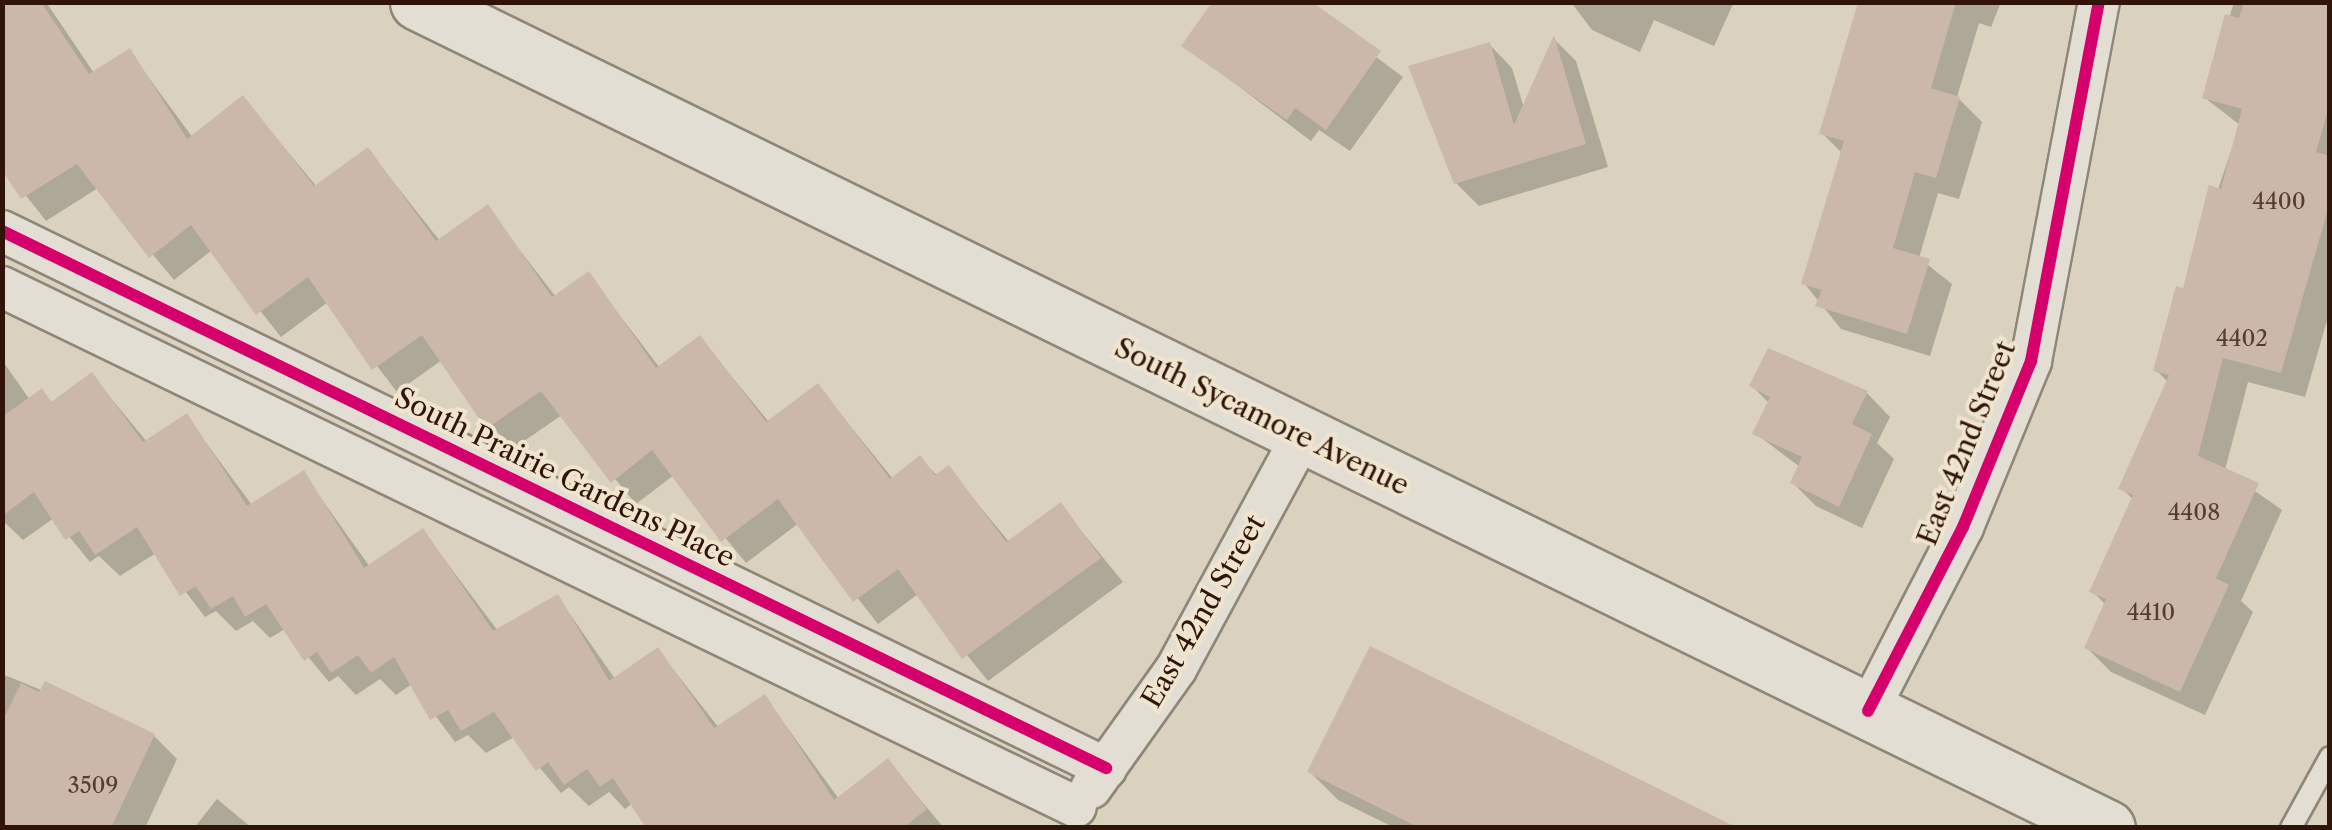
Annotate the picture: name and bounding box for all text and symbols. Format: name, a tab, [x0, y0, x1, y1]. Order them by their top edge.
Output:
house number: 4400	[2252, 189, 2306, 215]
house number: 4402	[2216, 326, 2268, 352]
street label: South Sycamore Avenue	[1109, 330, 1415, 502]
street label: East 42nd Street	[1910, 336, 2022, 550]
street label: South Prairie Gardens Place	[390, 380, 740, 574]
house number: 4408	[2168, 500, 2220, 526]
street label: East 42nd Street	[1134, 509, 1272, 713]
house number: 4410	[2127, 600, 2175, 626]
house number: 3509	[68, 773, 118, 799]

